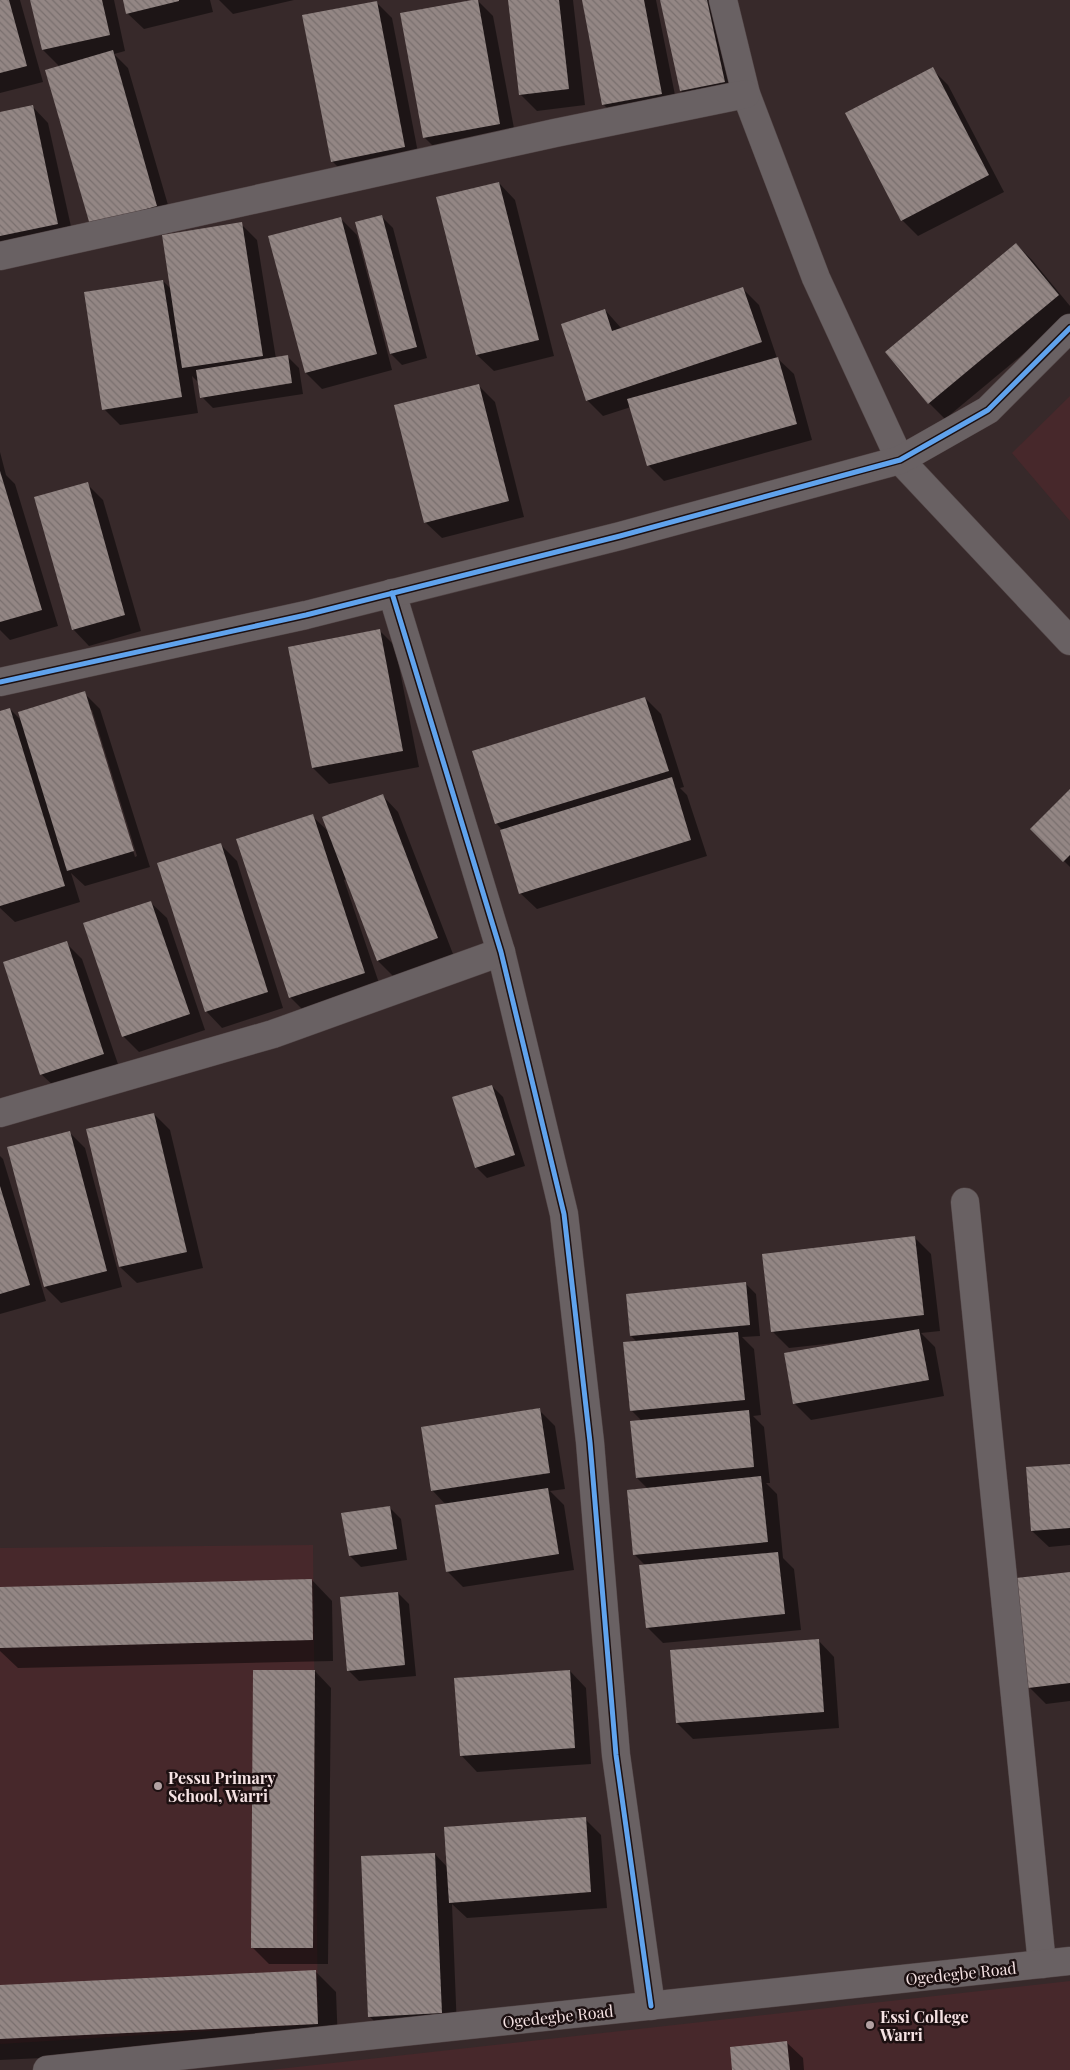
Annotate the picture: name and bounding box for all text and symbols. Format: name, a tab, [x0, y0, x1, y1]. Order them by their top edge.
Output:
place label: Pessu Primary School, Warri	[168, 1767, 276, 1806]
marker: Pessu Primary School, Warri	[152, 1780, 164, 1792]
street label: Ogedegbe Road	[904, 1957, 1018, 1989]
street label: Ogedegbe Road	[501, 2000, 615, 2032]
place label: Essi College Warri	[879, 2006, 968, 2045]
marker: Essi College Warri	[864, 2019, 876, 2031]

